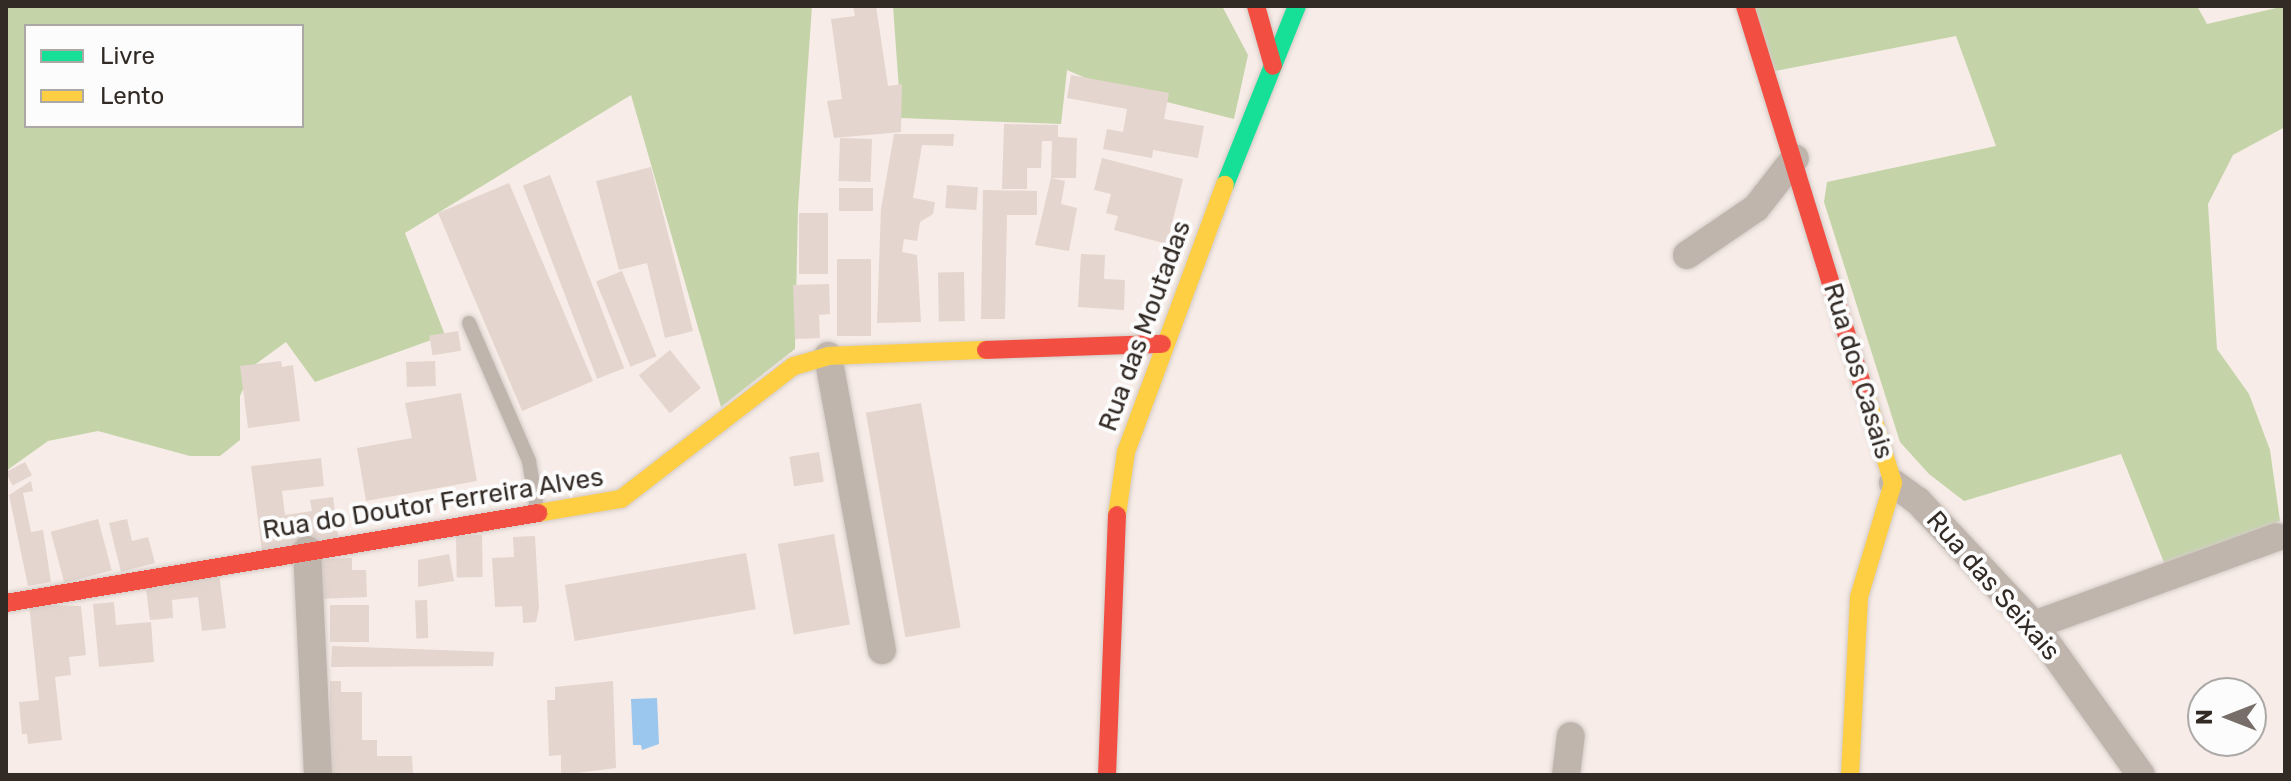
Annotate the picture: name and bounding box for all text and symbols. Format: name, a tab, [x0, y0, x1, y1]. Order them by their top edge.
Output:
legend	[24, 24, 304, 128]
text: Livre	[100, 42, 155, 70]
text: Lento	[100, 82, 164, 110]
street label: Rua das Moutadas	[1092, 217, 1198, 435]
street label: Rua dos Casais	[1816, 279, 1900, 463]
street label: Rua do Doutor Ferreira Alves	[260, 462, 606, 546]
street label: Rua das Seixais	[1920, 505, 2066, 667]
north arrow	[2187, 677, 2267, 757]
text: N	[2191, 709, 2218, 725]

